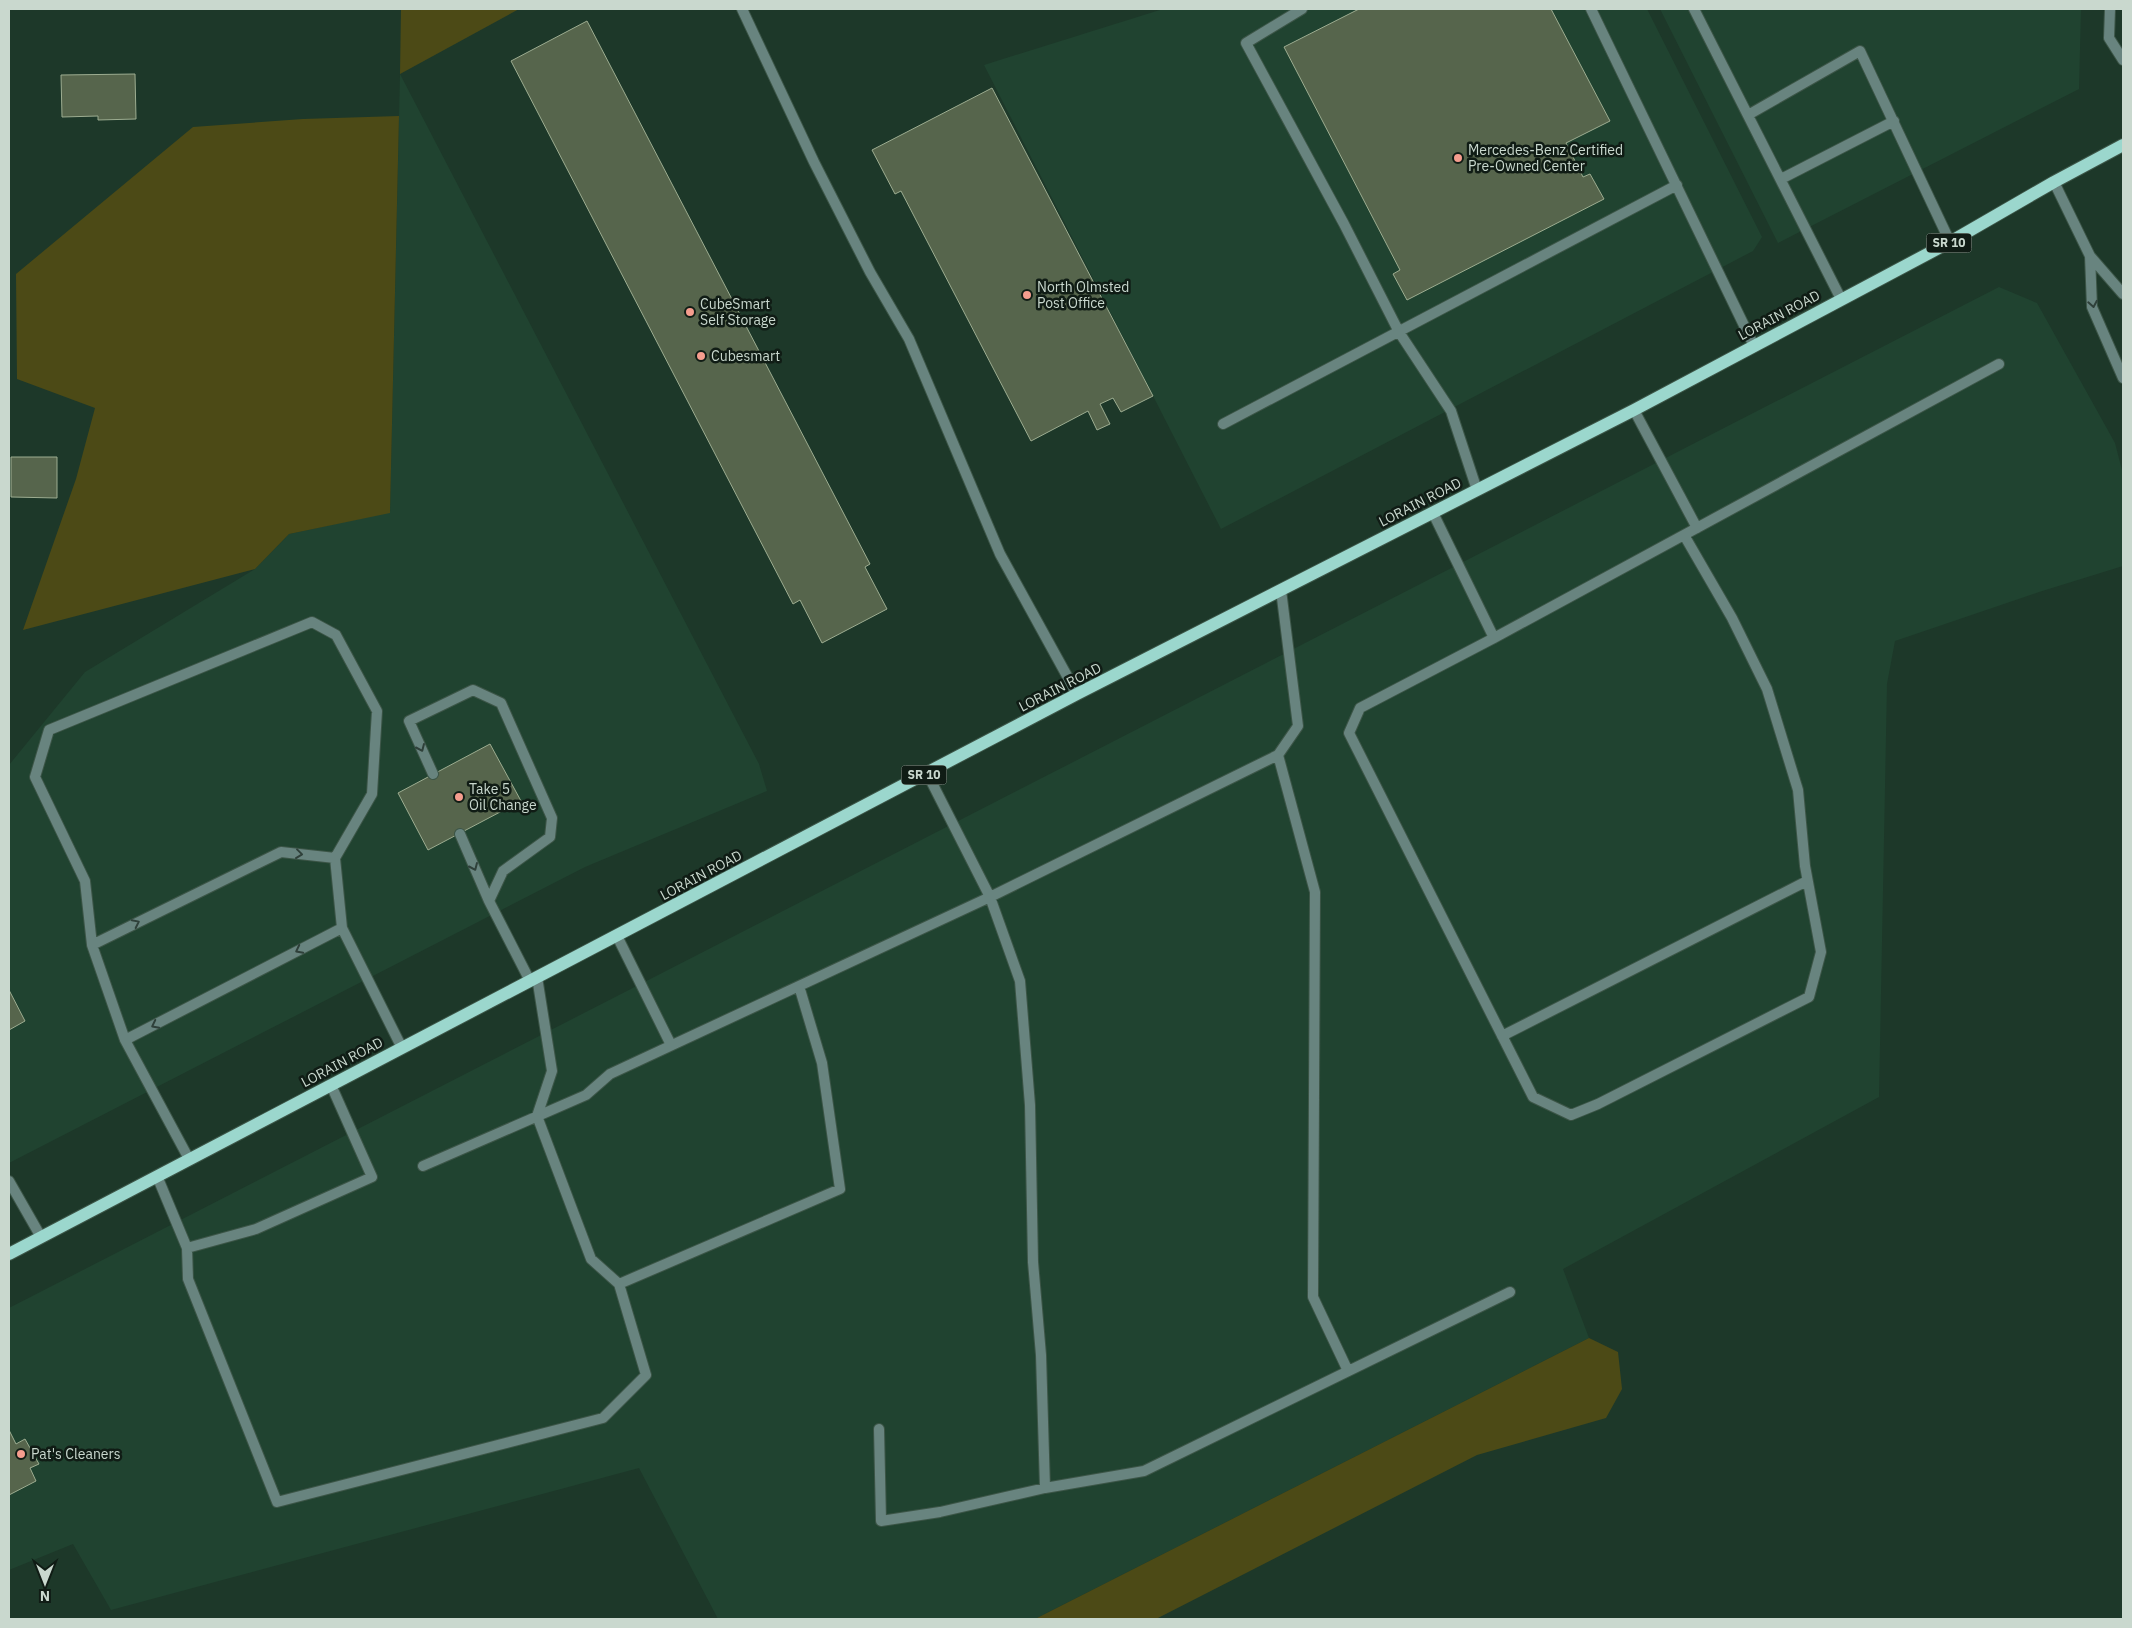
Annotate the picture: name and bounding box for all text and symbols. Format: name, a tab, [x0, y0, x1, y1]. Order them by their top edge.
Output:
place label: Mercedes-Benz Certified Pre-Owned Center	[1468, 141, 1623, 175]
marker: Mercedes-Benz Certified Pre-Owned Center	[1452, 152, 1464, 164]
road number: SR 10	[1926, 234, 1972, 252]
place label: North Olmsted Post Office	[1037, 278, 1129, 312]
street label: LORAIN ROAD	[1735, 286, 1823, 344]
marker: North Olmsted Post Office	[1021, 289, 1033, 301]
place label: CubeSmart Self Storage	[700, 295, 776, 329]
one-way arrow	[2087, 300, 2097, 309]
marker: CubeSmart Self Storage	[684, 306, 696, 318]
place label: Cubesmart	[711, 347, 780, 365]
marker: Cubesmart	[695, 350, 707, 362]
street label: LORAIN ROAD	[1376, 474, 1464, 530]
street label: LORAIN ROAD	[1016, 659, 1104, 715]
one-way arrow	[414, 743, 425, 752]
road number: SR 10	[902, 766, 946, 784]
place label: Take 5 Oil Change	[469, 780, 537, 814]
marker: Take 5 Oil Change	[453, 791, 465, 803]
street label: LORAIN ROAD	[657, 846, 745, 904]
one-way arrow	[296, 848, 304, 859]
one-way arrow	[468, 862, 479, 871]
one-way arrow	[131, 919, 140, 929]
one-way arrow	[295, 944, 304, 954]
one-way arrow	[151, 1019, 160, 1029]
street label: LORAIN ROAD	[298, 1033, 386, 1091]
place label: Pat's Cleaners	[31, 1445, 121, 1463]
marker: Pat's Cleaners	[15, 1448, 27, 1460]
north arrow	[20, 1558, 70, 1608]
text: N	[40, 1587, 50, 1605]

